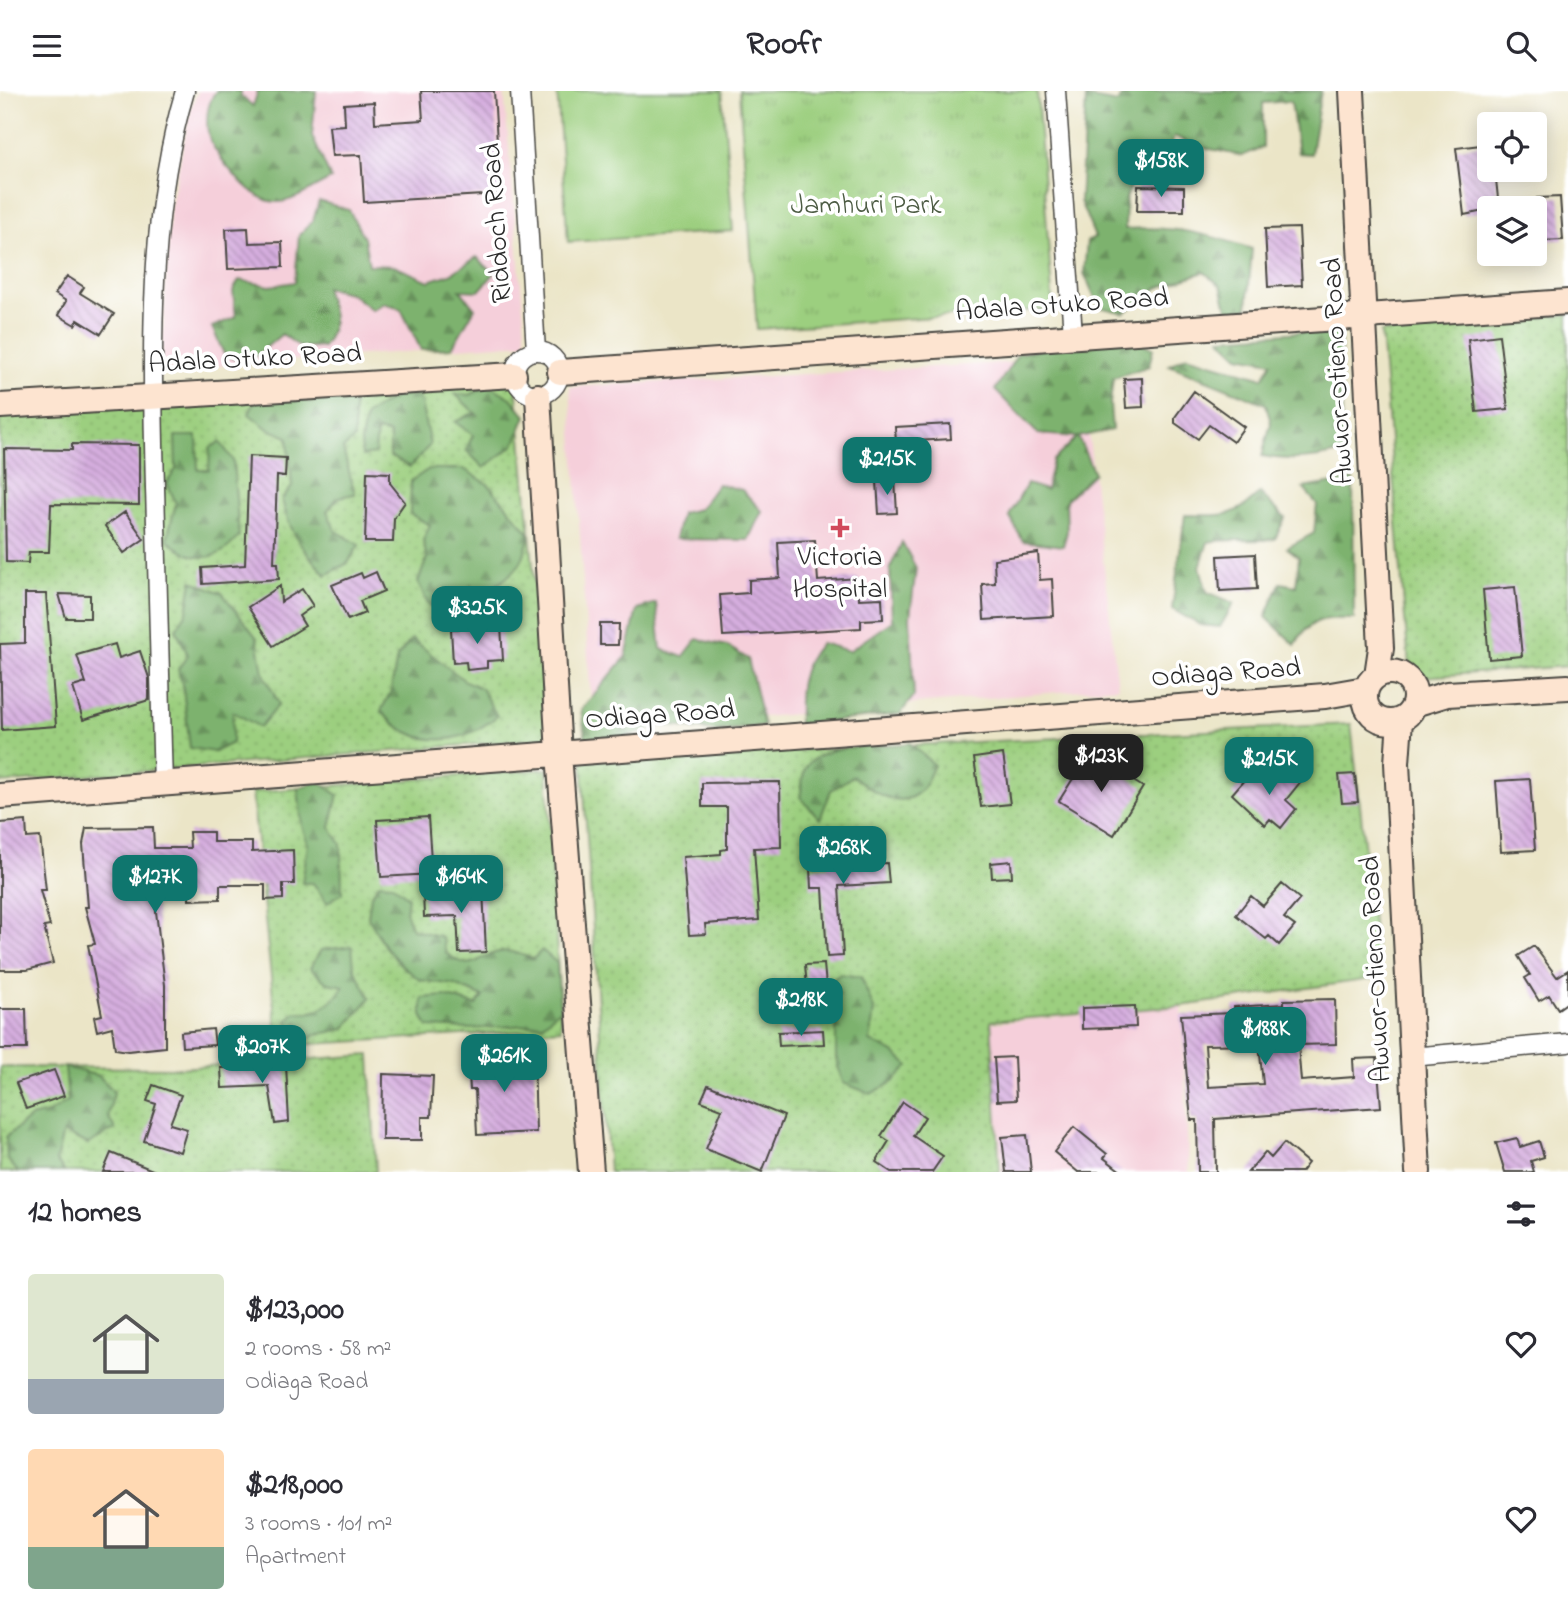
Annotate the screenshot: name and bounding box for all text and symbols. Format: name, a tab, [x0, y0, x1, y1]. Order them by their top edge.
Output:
text: Roofr	[747, 22, 821, 69]
icon: menu	[28, 27, 66, 65]
icon: search	[1502, 27, 1540, 65]
map controls	[1477, 112, 1547, 266]
button: locate	[1477, 112, 1547, 182]
pin: $158K	[1112, 139, 1210, 199]
street label: Riddoch Road	[472, 141, 524, 304]
text: $158K	[1134, 145, 1188, 178]
park label: Jamhuri Park	[790, 186, 942, 227]
button: layers	[1477, 196, 1547, 266]
street label: Awuor-Otieno Road	[1313, 256, 1365, 485]
street label: Adala Otuko Road	[954, 278, 1170, 334]
street label: Adala Otuko Road	[147, 334, 363, 386]
pin: $215K	[838, 437, 936, 497]
text: $215K	[859, 443, 915, 476]
marker: Victoria Hospital	[830, 518, 850, 538]
place label: Victoria Hospital	[793, 538, 887, 611]
pin: $325K	[428, 587, 526, 646]
text: $325K	[447, 592, 507, 625]
street label: Odiaga Road	[1150, 648, 1302, 700]
street label: Odiaga Road	[584, 690, 736, 742]
pin: $123K	[1052, 735, 1150, 794]
pin: $215K	[1220, 737, 1318, 797]
text: $123K	[1074, 740, 1128, 773]
text: $215K	[1241, 743, 1297, 776]
pin: $268K	[794, 827, 892, 886]
text: $268K	[815, 832, 871, 865]
street label: Awuor-Otieno Road	[1351, 854, 1403, 1083]
pin: $127K	[106, 855, 204, 915]
pin: $164K	[412, 855, 510, 915]
text: $127K	[128, 861, 182, 894]
text: $164K	[435, 861, 487, 894]
pin: $218K	[752, 979, 850, 1038]
text: $218K	[775, 984, 827, 1017]
pin: $188K	[1216, 1007, 1314, 1067]
text: $188K	[1240, 1013, 1290, 1046]
pin: $207K	[213, 1025, 311, 1085]
text: $207K	[234, 1031, 290, 1064]
pin: $261K	[455, 1035, 553, 1094]
text: $261K	[477, 1040, 531, 1073]
text: 12 homes	[28, 1192, 142, 1236]
icon: filters	[1502, 1195, 1540, 1233]
text: $123,000	[245, 1289, 344, 1333]
icon: home	[84, 1302, 168, 1386]
icon: heart	[1502, 1325, 1540, 1363]
text: 2 rooms · 58 m²	[245, 1333, 391, 1366]
text: Odiaga Road	[245, 1366, 368, 1399]
text: $218,000	[245, 1464, 343, 1508]
icon: home	[84, 1477, 168, 1561]
icon: heart	[1502, 1500, 1540, 1538]
text: 3 rooms · 101 m²	[245, 1508, 392, 1541]
text: Apartment	[245, 1541, 346, 1574]

